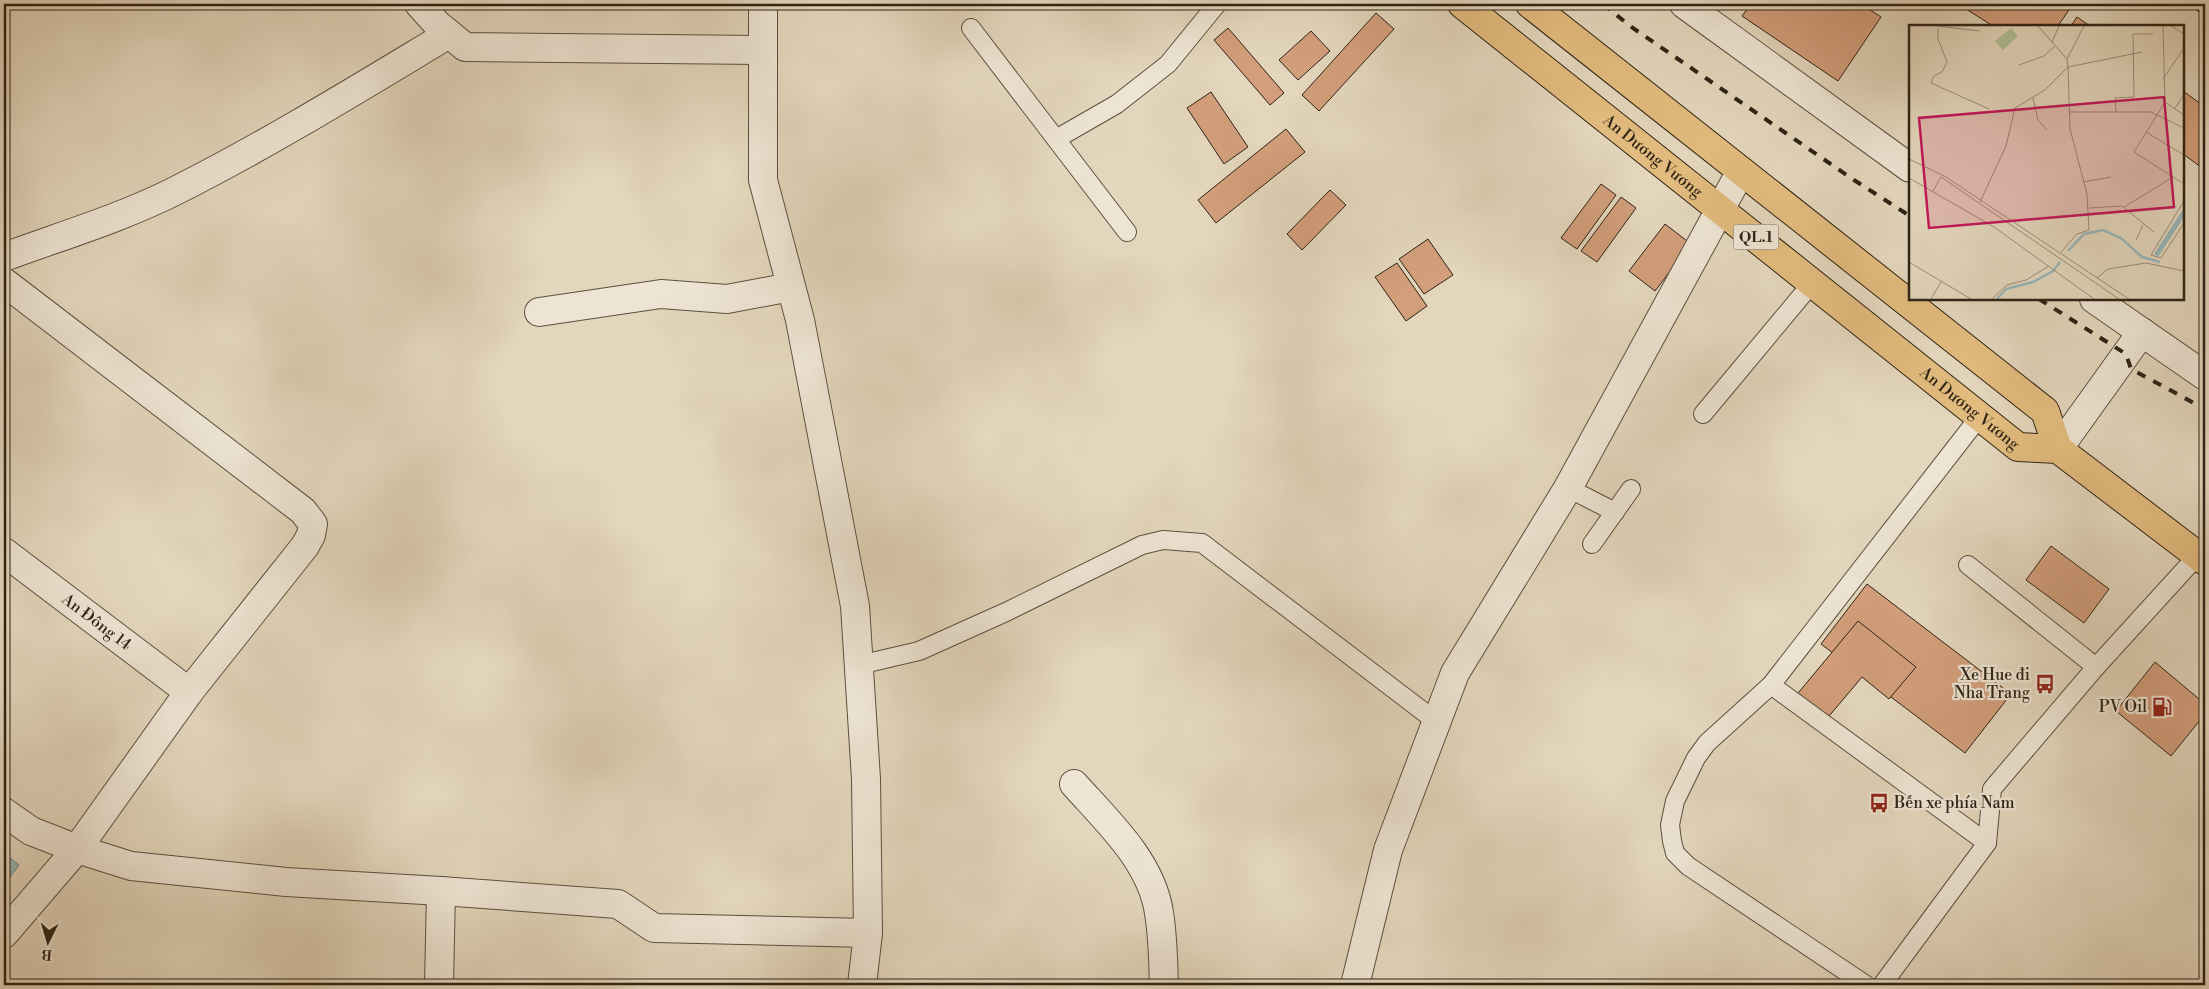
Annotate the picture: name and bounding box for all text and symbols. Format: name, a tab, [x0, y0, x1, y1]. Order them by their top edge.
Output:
inset map	[1909, 25, 2184, 300]
street label: An Dương Vương	[1598, 110, 1707, 202]
road number: QL.1	[1734, 224, 1778, 250]
street label: An Dương Vương	[1915, 362, 2024, 455]
street label: An Đông 14	[57, 589, 136, 655]
place label: Xe Hue đi Nha Trang	[1954, 665, 2031, 703]
bus stop icon: Xe Hue đi Nha Trang	[2034, 673, 2056, 695]
fuel station icon: PV Oil	[2151, 696, 2173, 718]
place label: PV Oil	[2099, 697, 2147, 717]
bus stop icon: Bến xe phía Nam	[1868, 792, 1890, 814]
place label: Bến xe phía Nam	[1893, 793, 2015, 813]
north arrow	[22, 916, 72, 966]
text: B	[41, 945, 53, 963]

